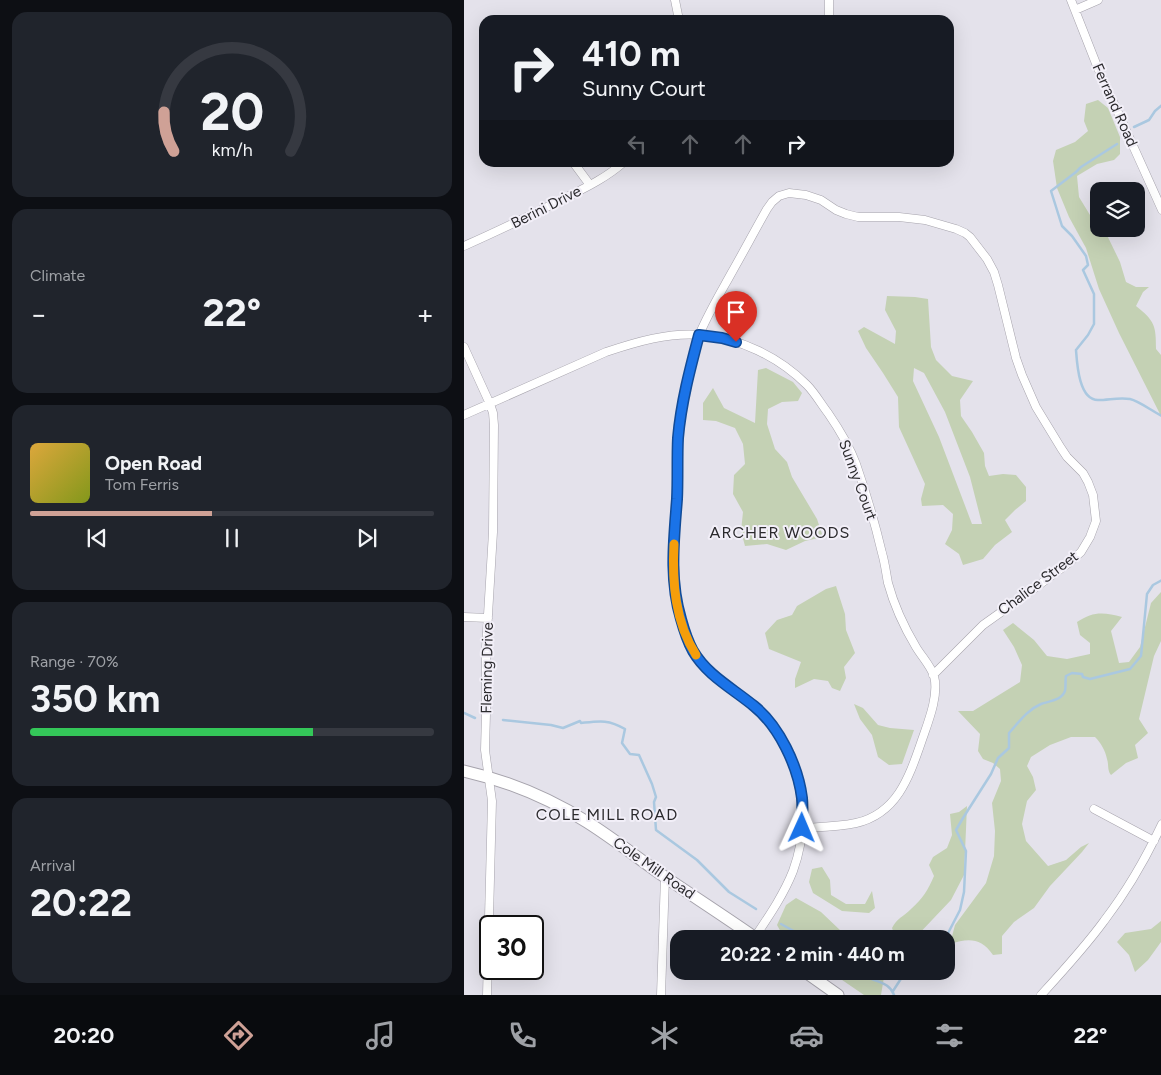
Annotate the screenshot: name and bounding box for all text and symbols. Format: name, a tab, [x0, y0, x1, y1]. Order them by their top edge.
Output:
text: 410 m	[582, 33, 680, 75]
icon: right	[499, 35, 564, 100]
street label: Ferrand Road	[1089, 60, 1141, 150]
text: Sunny Court	[582, 75, 706, 102]
text: 20	[200, 81, 264, 143]
icon: left	[623, 130, 651, 158]
icon: ahead	[676, 130, 704, 158]
icon: ahead	[729, 130, 757, 158]
icon: right	[782, 130, 810, 158]
text: km/h	[212, 139, 252, 160]
street label: Berini Drive	[508, 182, 584, 232]
map controls	[1090, 182, 1145, 237]
button: layers	[1090, 182, 1145, 237]
text: Climate	[30, 266, 85, 285]
text: 22°	[203, 290, 261, 336]
pin	[715, 291, 757, 342]
text: −	[30, 297, 47, 331]
text: +	[417, 297, 434, 331]
icon: arrive	[722, 298, 750, 326]
street label: Sunny Court	[835, 437, 881, 523]
text: Open Road	[105, 452, 202, 475]
text: Tom Ferris	[105, 475, 179, 494]
district label: ARCHER WOODS	[710, 523, 850, 542]
icon: previous	[83, 524, 111, 552]
icon: pause	[218, 524, 246, 552]
icon: next	[353, 524, 381, 552]
street label: Chalice Street	[994, 547, 1082, 619]
street label: Fleming Drive	[477, 622, 497, 714]
text: Range · 70%	[30, 652, 119, 671]
text: 350 km	[30, 676, 160, 722]
position arrow	[775, 801, 827, 853]
district label: COLE MILL ROAD	[536, 805, 678, 824]
street label: Cole Mill Road	[610, 833, 698, 903]
text: Arrival	[30, 856, 75, 875]
text: 20:22	[30, 880, 132, 926]
speed limit sign: 30	[479, 915, 544, 980]
text: 20:22 · 2 min · 440 m	[720, 943, 905, 966]
icon: directions	[221, 1018, 256, 1053]
icon: music	[363, 1018, 398, 1053]
icon: phone	[505, 1018, 540, 1053]
icon: climate	[647, 1018, 682, 1053]
icon: car	[789, 1018, 824, 1053]
icon: filters	[932, 1018, 967, 1053]
text: 20:20	[54, 1022, 114, 1049]
text: 22°	[1074, 1022, 1107, 1049]

